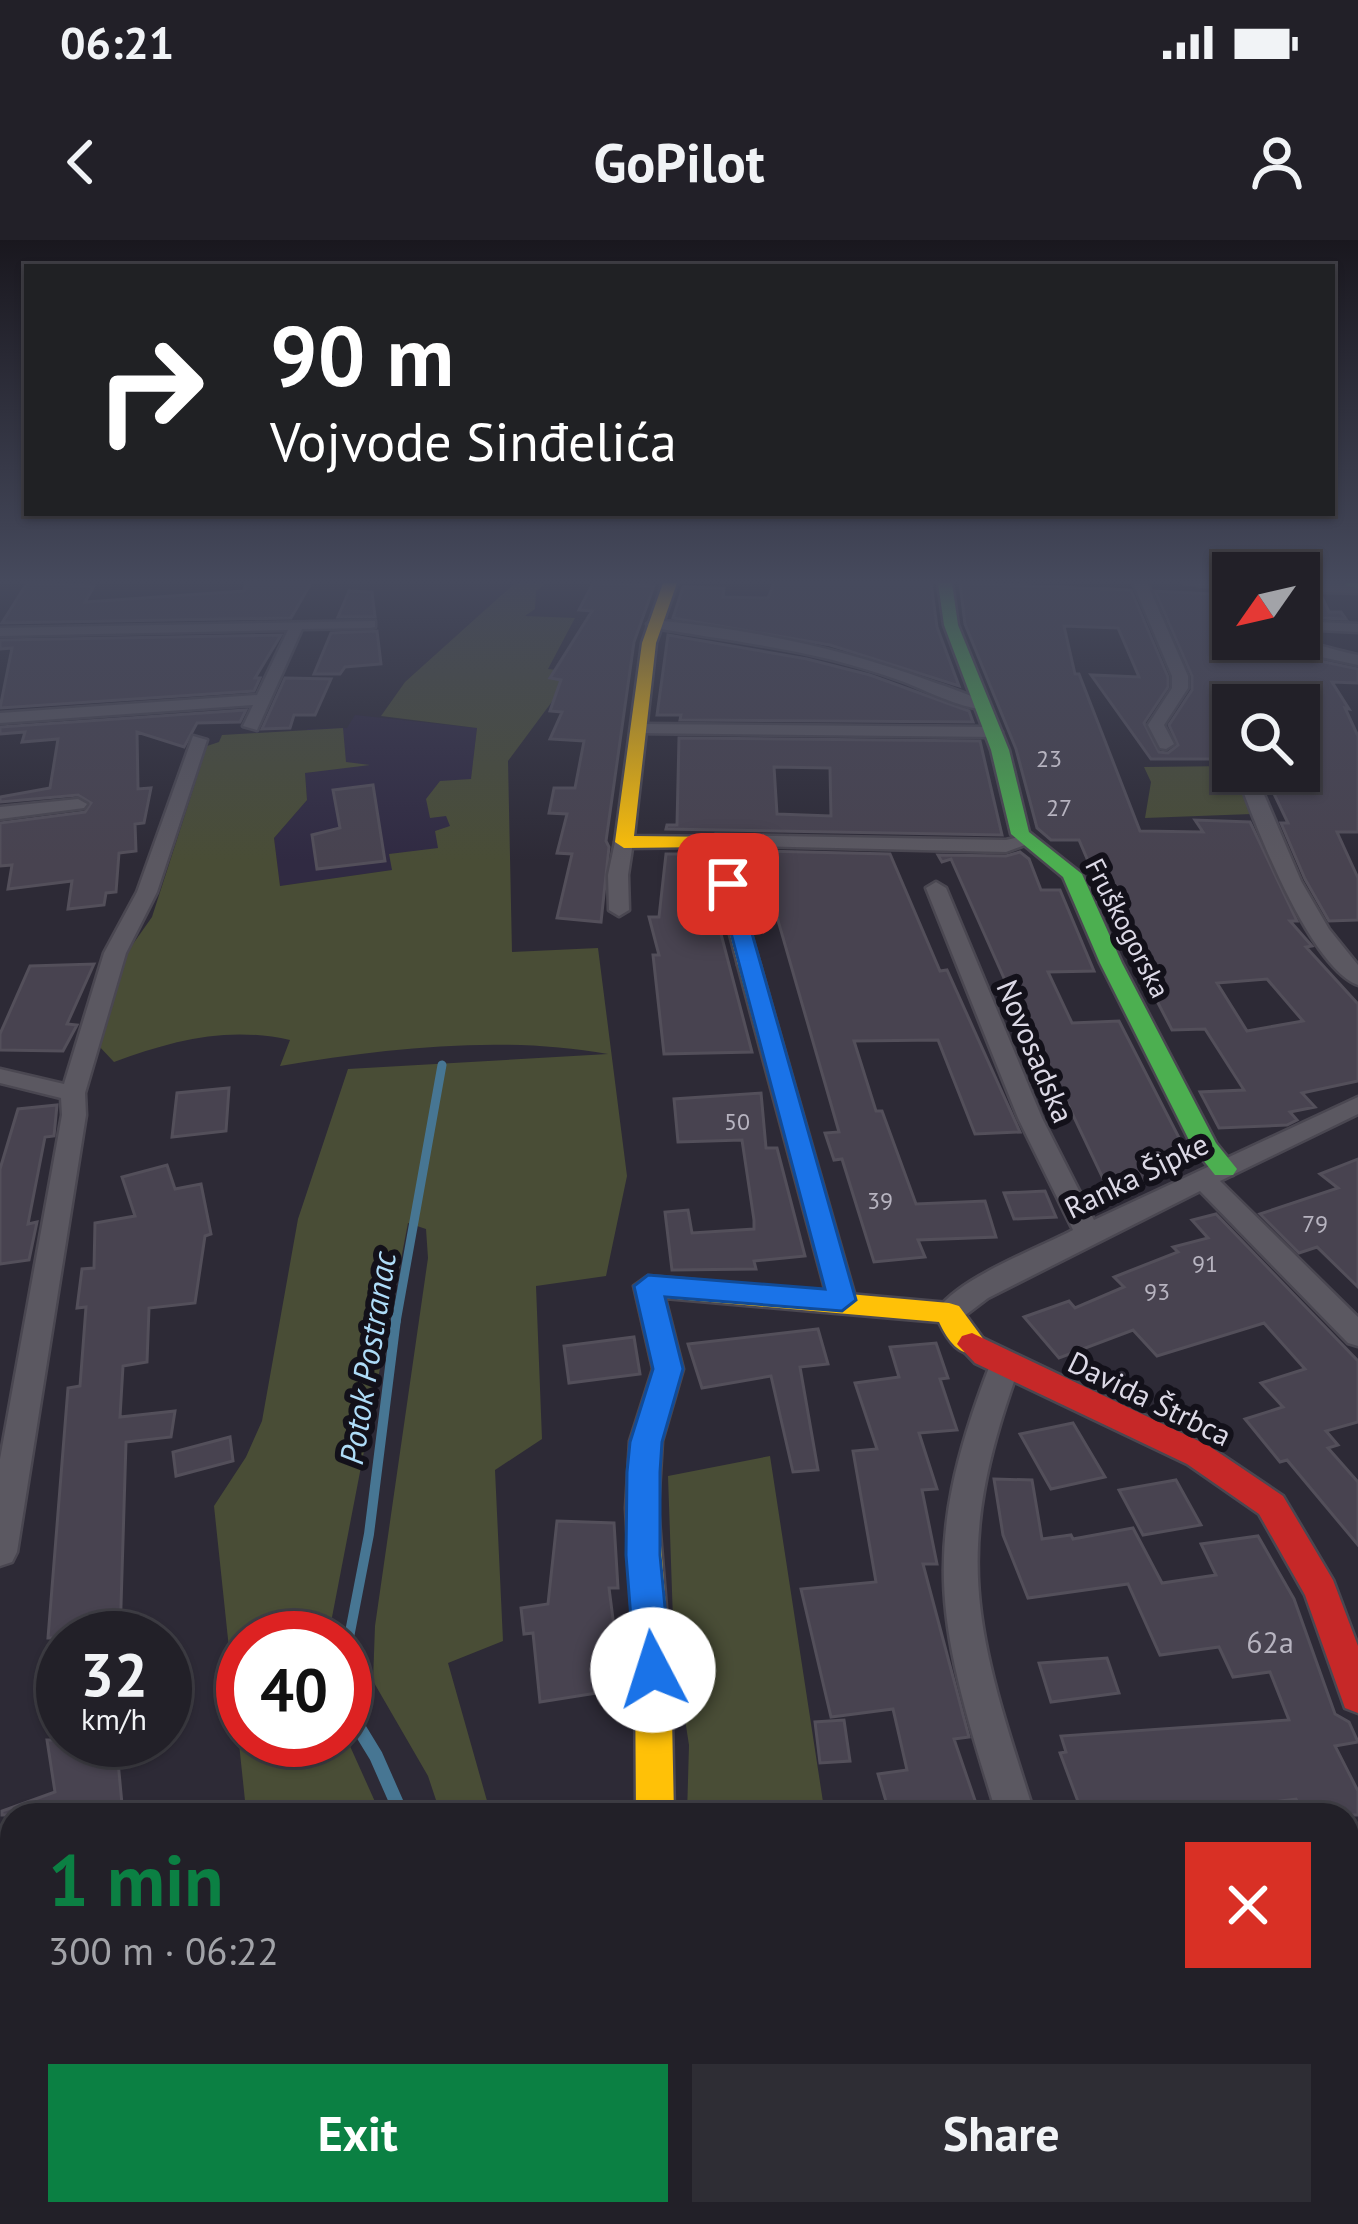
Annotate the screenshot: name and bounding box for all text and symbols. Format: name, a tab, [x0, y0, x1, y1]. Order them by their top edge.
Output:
text: 06:21	[60, 13, 174, 71]
text: GoPilot	[593, 127, 765, 197]
icon: back	[48, 129, 114, 195]
icon: person	[1244, 129, 1310, 195]
text: 90 m	[270, 300, 454, 409]
icon: right	[72, 312, 228, 468]
text: Vojvode Sinđelića	[270, 406, 677, 476]
north arrow	[1212, 552, 1320, 660]
map controls	[1212, 552, 1320, 792]
button: search	[1212, 684, 1320, 792]
house number: 23	[1036, 743, 1062, 774]
house number: 27	[1046, 792, 1072, 823]
pin	[677, 833, 779, 935]
icon: arrive	[695, 851, 761, 917]
street label: Fruškogorska	[1078, 853, 1178, 1003]
street label: Novosadska	[988, 974, 1084, 1128]
house number: 50	[724, 1106, 750, 1137]
street label: Ranka Šipke	[1058, 1123, 1214, 1227]
house number: 39	[867, 1185, 893, 1216]
house number: 79	[1302, 1208, 1328, 1239]
water label: Potok Postranac	[329, 1247, 405, 1468]
house number: 91	[1192, 1248, 1218, 1279]
house number: 93	[1144, 1276, 1170, 1307]
street label: Davida Štrbca	[1062, 1342, 1238, 1454]
position arrow	[590, 1607, 716, 1733]
speed limit sign: 40	[216, 1611, 372, 1767]
house number: 62a	[1246, 1622, 1294, 1661]
text: 32	[80, 1635, 148, 1713]
text: km/h	[81, 1699, 147, 1738]
text: 1 min	[48, 1833, 224, 1926]
button: close	[1185, 1842, 1311, 1968]
text: 300 m · 06:22	[48, 1925, 279, 1976]
button: Exit	[48, 2064, 668, 2202]
button: Share	[692, 2064, 1311, 2202]

